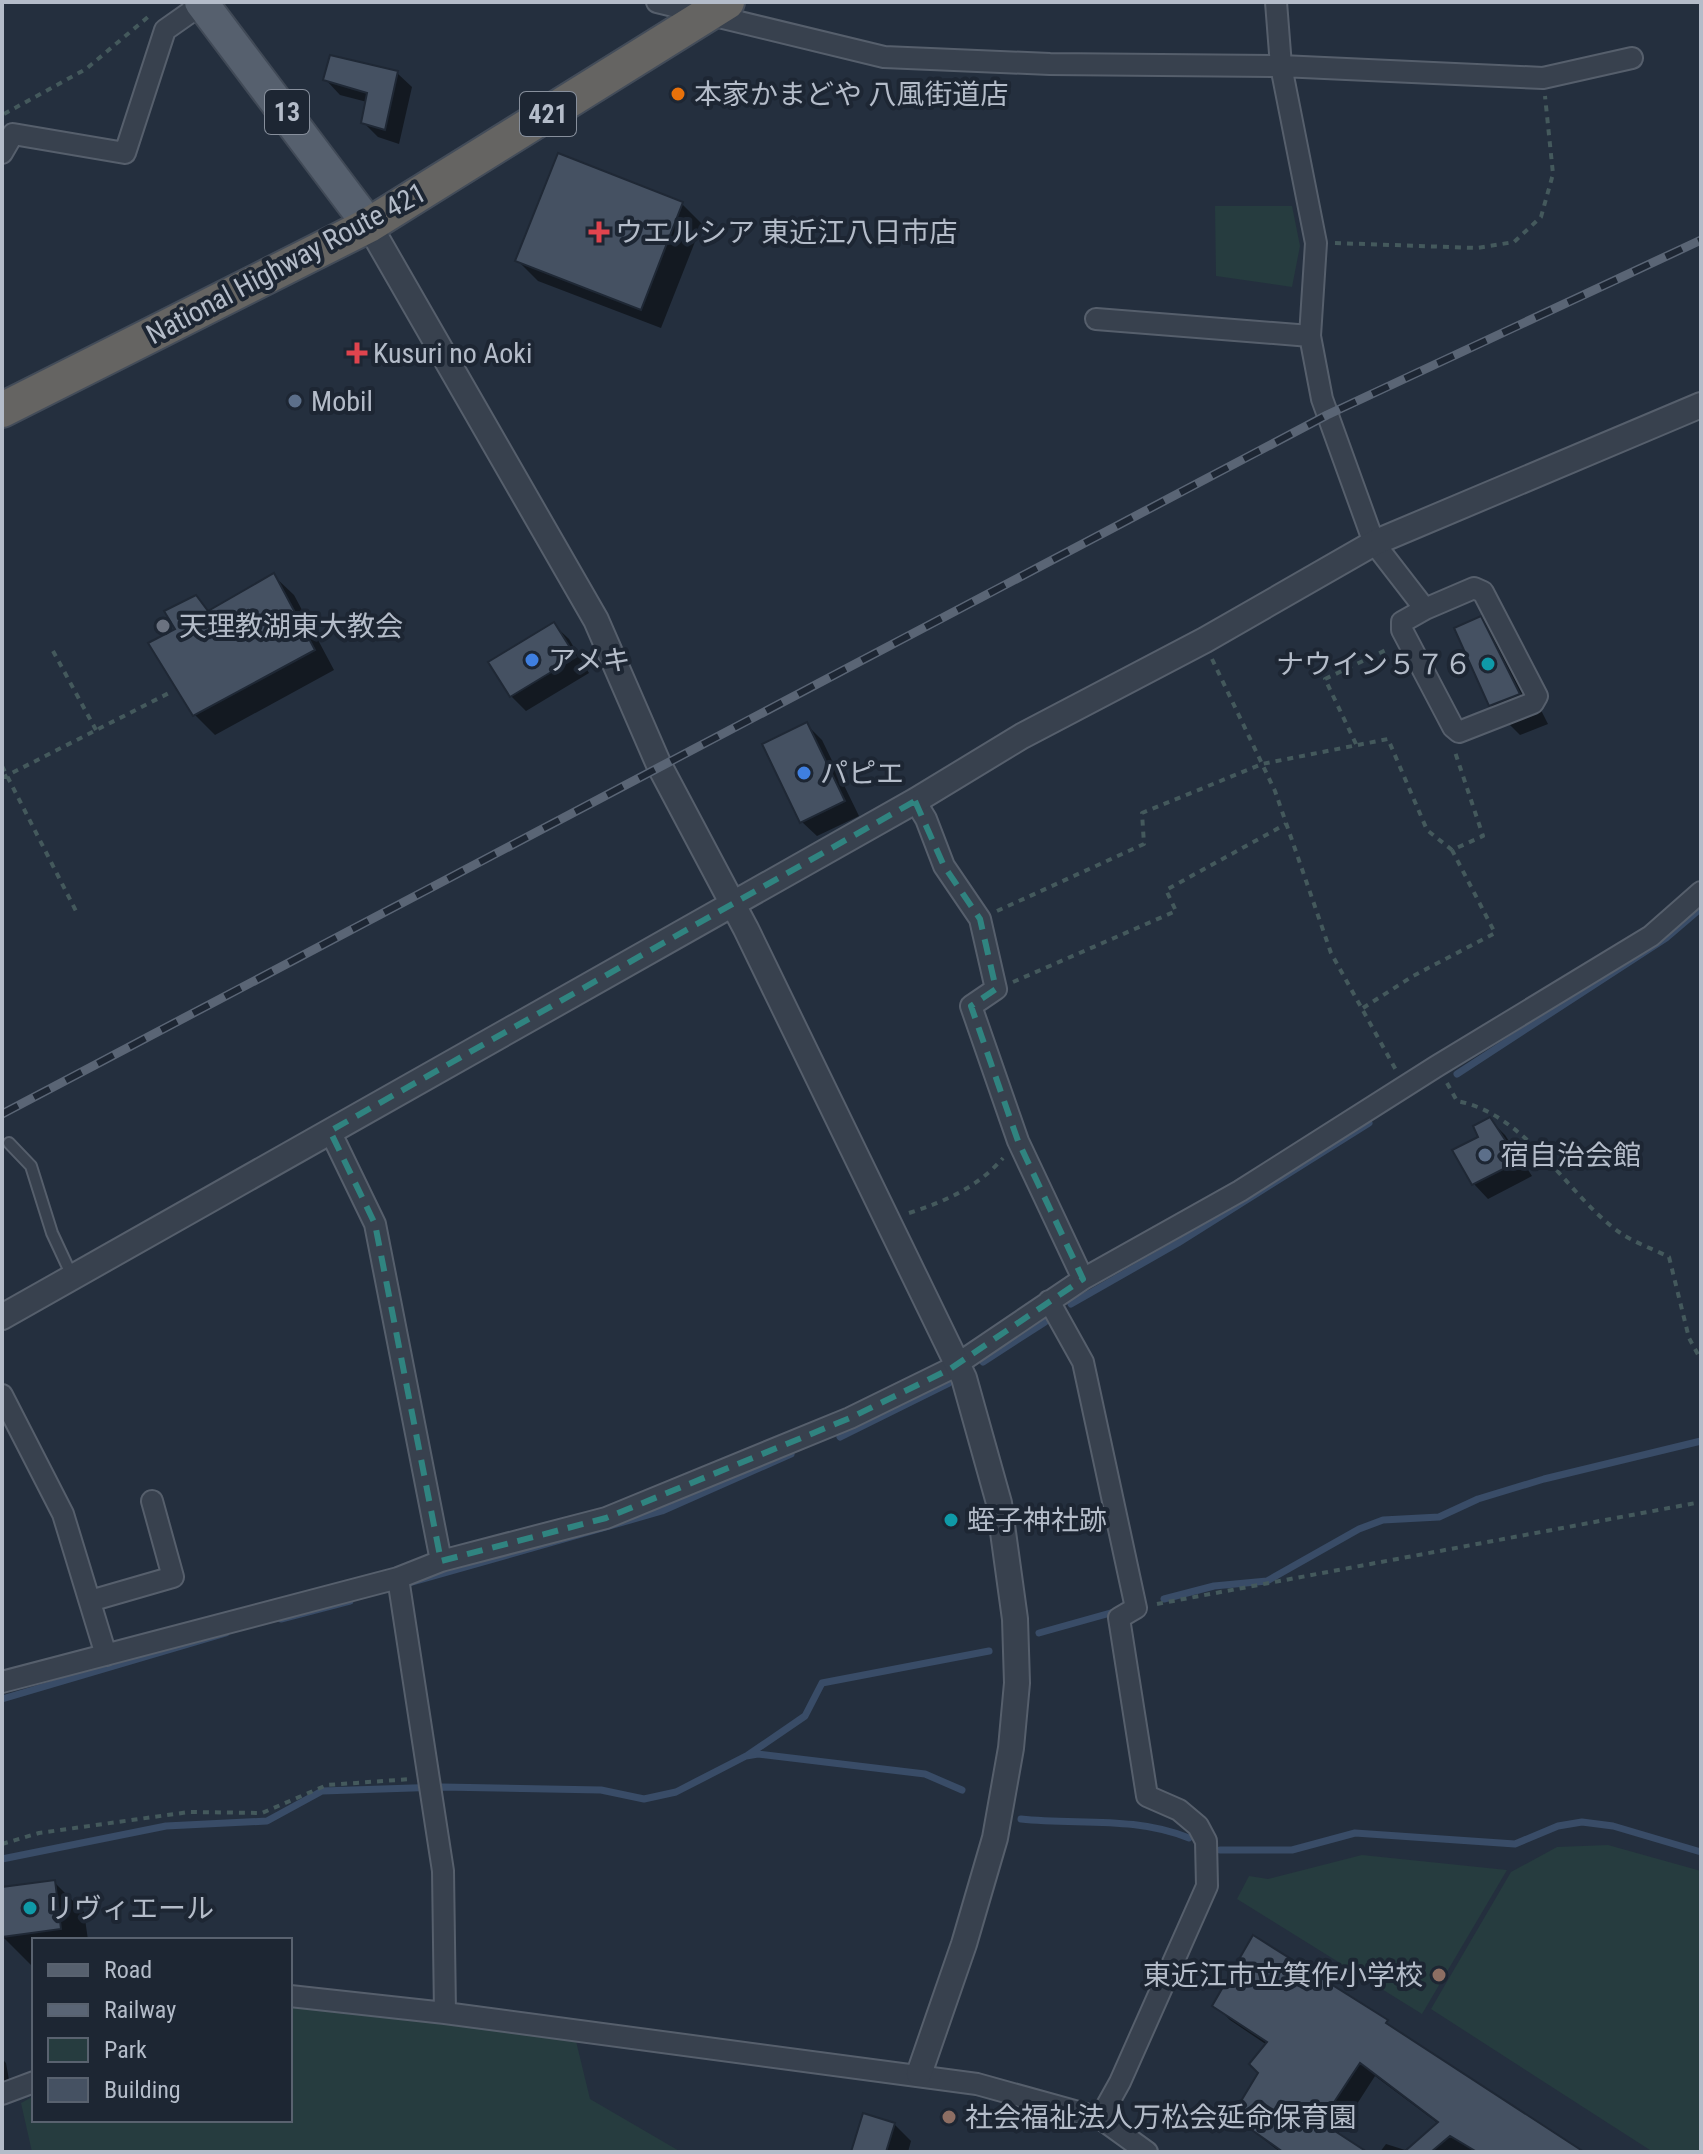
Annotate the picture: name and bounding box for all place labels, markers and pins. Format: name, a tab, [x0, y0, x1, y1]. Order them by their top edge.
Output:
place label: 本家かまどや 八風街道店	[694, 78, 1008, 111]
marker: 本家かまどや 八風街道店	[669, 85, 687, 103]
place label: ウエルシア 東近江八日市店	[615, 216, 957, 249]
marker: ウエルシア 東近江八日市店	[590, 223, 608, 241]
place label: Kusuri no Aoki	[373, 337, 532, 370]
marker: Kusuri no Aoki	[348, 344, 366, 362]
place label: Mobil	[311, 385, 373, 418]
marker: Mobil	[286, 392, 304, 410]
place label: 天理教湖東大教会	[179, 610, 403, 643]
marker: 天理教湖東大教会	[154, 617, 172, 635]
place label: アメキ	[548, 644, 631, 677]
place label: ナウイン５７６	[1276, 648, 1472, 681]
marker: アメキ	[523, 651, 541, 669]
marker: ナウイン５７６	[1479, 655, 1497, 673]
place label: パピエ	[820, 757, 904, 790]
marker: パピエ	[795, 764, 813, 782]
place label: 宿自治会館	[1501, 1139, 1641, 1172]
marker: 宿自治会館	[1476, 1146, 1494, 1164]
place label: 蛭子神社跡	[967, 1504, 1107, 1537]
marker: 蛭子神社跡	[942, 1511, 960, 1529]
place label: リヴィエール	[46, 1892, 214, 1925]
marker: リヴィエール	[21, 1899, 39, 1917]
place label: 東近江市立箕作小学校	[1143, 1959, 1423, 1992]
marker: 東近江市立箕作小学校	[1430, 1966, 1448, 1984]
place label: 社会福祉法人万松会延命保育園	[965, 2101, 1357, 2134]
marker: 社会福祉法人万松会延命保育園	[940, 2108, 958, 2126]

